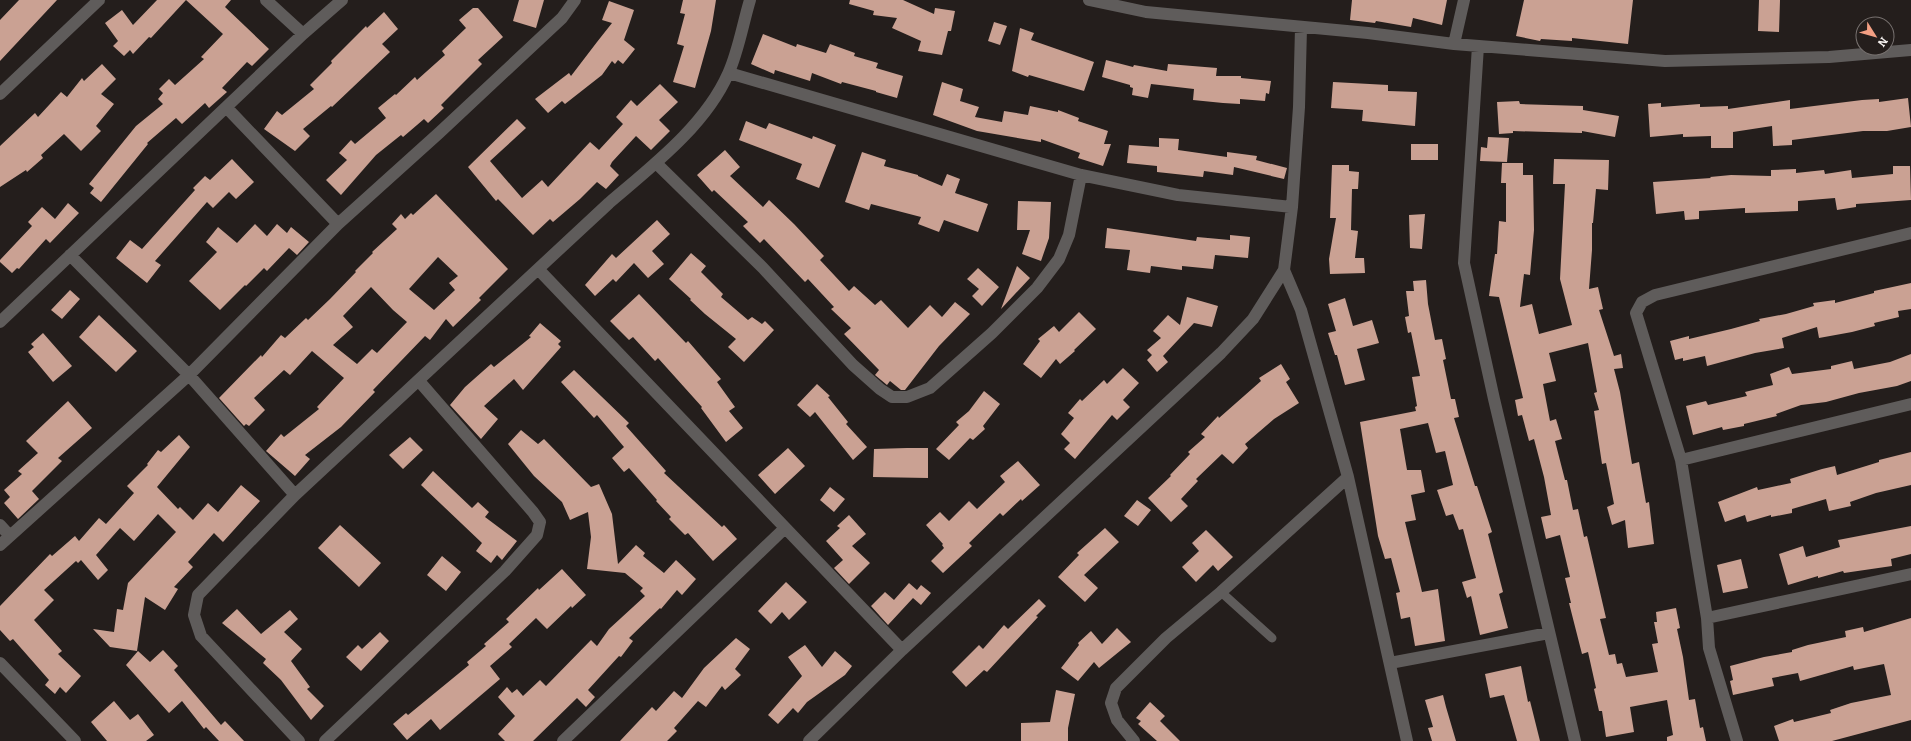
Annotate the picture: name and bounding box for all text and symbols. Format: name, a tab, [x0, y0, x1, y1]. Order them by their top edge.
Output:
north arrow	[1855, 16, 1895, 56]
text: N	[1875, 34, 1890, 49]

